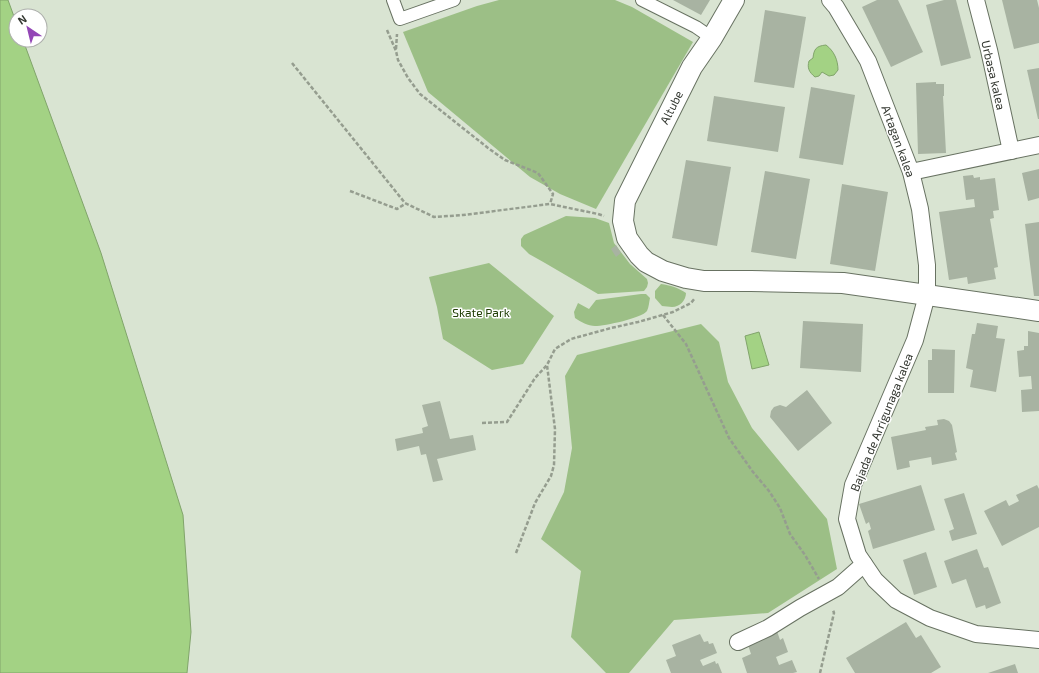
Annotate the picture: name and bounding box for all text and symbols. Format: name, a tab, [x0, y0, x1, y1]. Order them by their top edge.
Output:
north arrow	[8, 8, 48, 48]
text: N	[15, 12, 29, 27]
street label: Urbasa kalea	[979, 39, 1009, 111]
street label: Altube	[657, 88, 685, 126]
street label: Artagan kalea	[879, 103, 919, 179]
park label: Skate Park	[452, 305, 510, 319]
street label: Bajada de Arrigunaga kalea	[847, 351, 916, 494]

